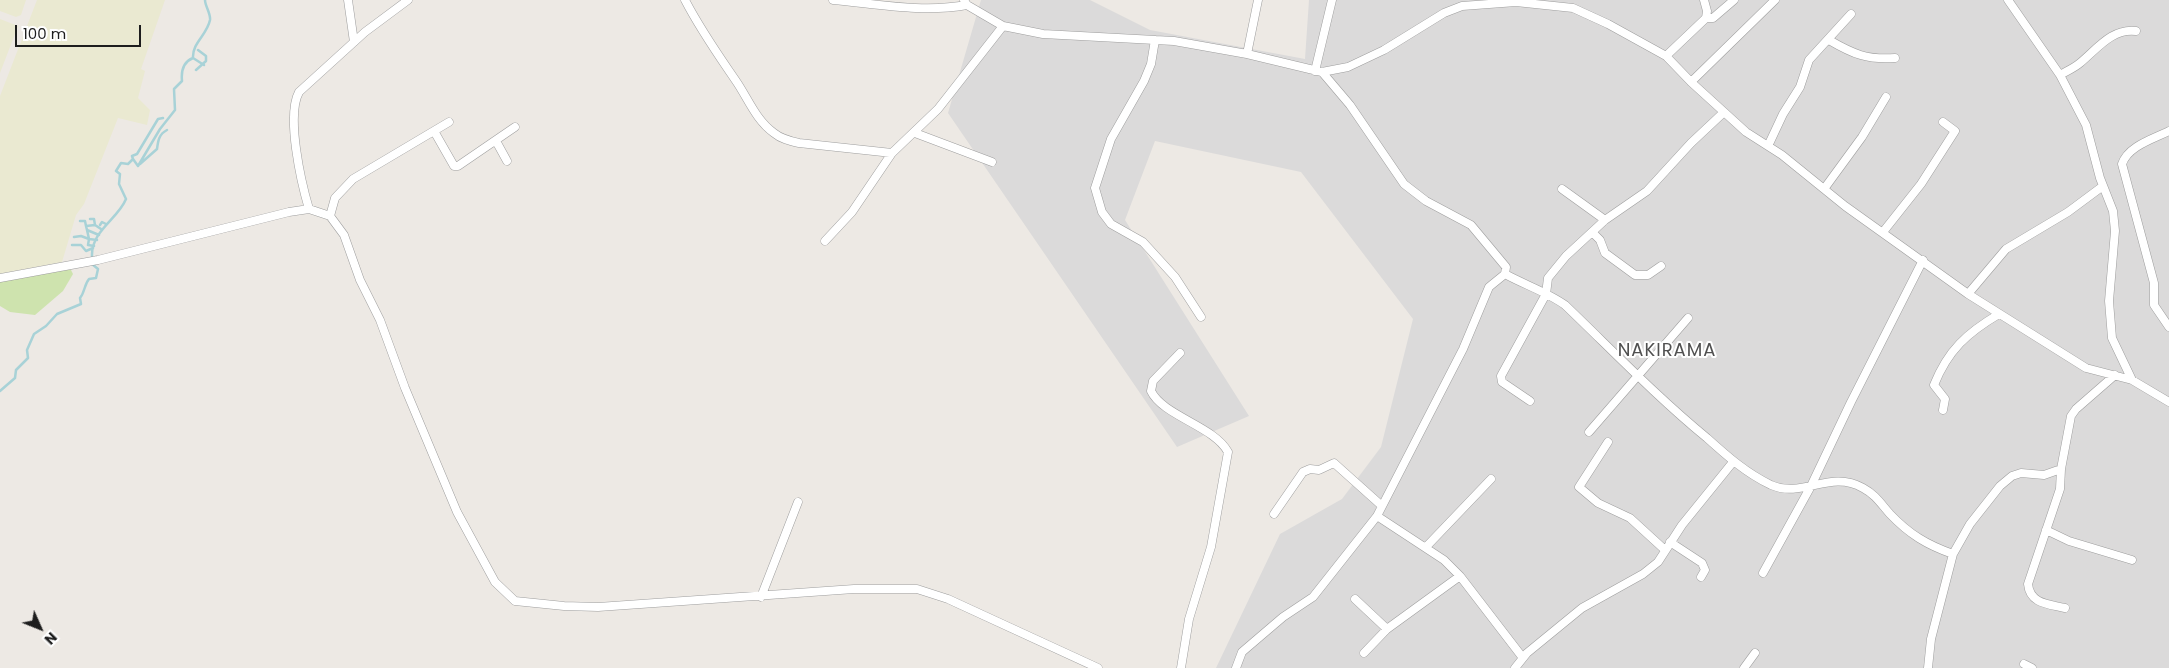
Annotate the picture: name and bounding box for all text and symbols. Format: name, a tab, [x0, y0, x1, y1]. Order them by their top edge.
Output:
scale bar	[18, 15, 144, 47]
text: 100 m	[23, 23, 66, 44]
district label: NAKIRAMA	[1617, 340, 1717, 362]
north arrow	[15, 603, 65, 653]
text: N	[40, 628, 62, 649]

